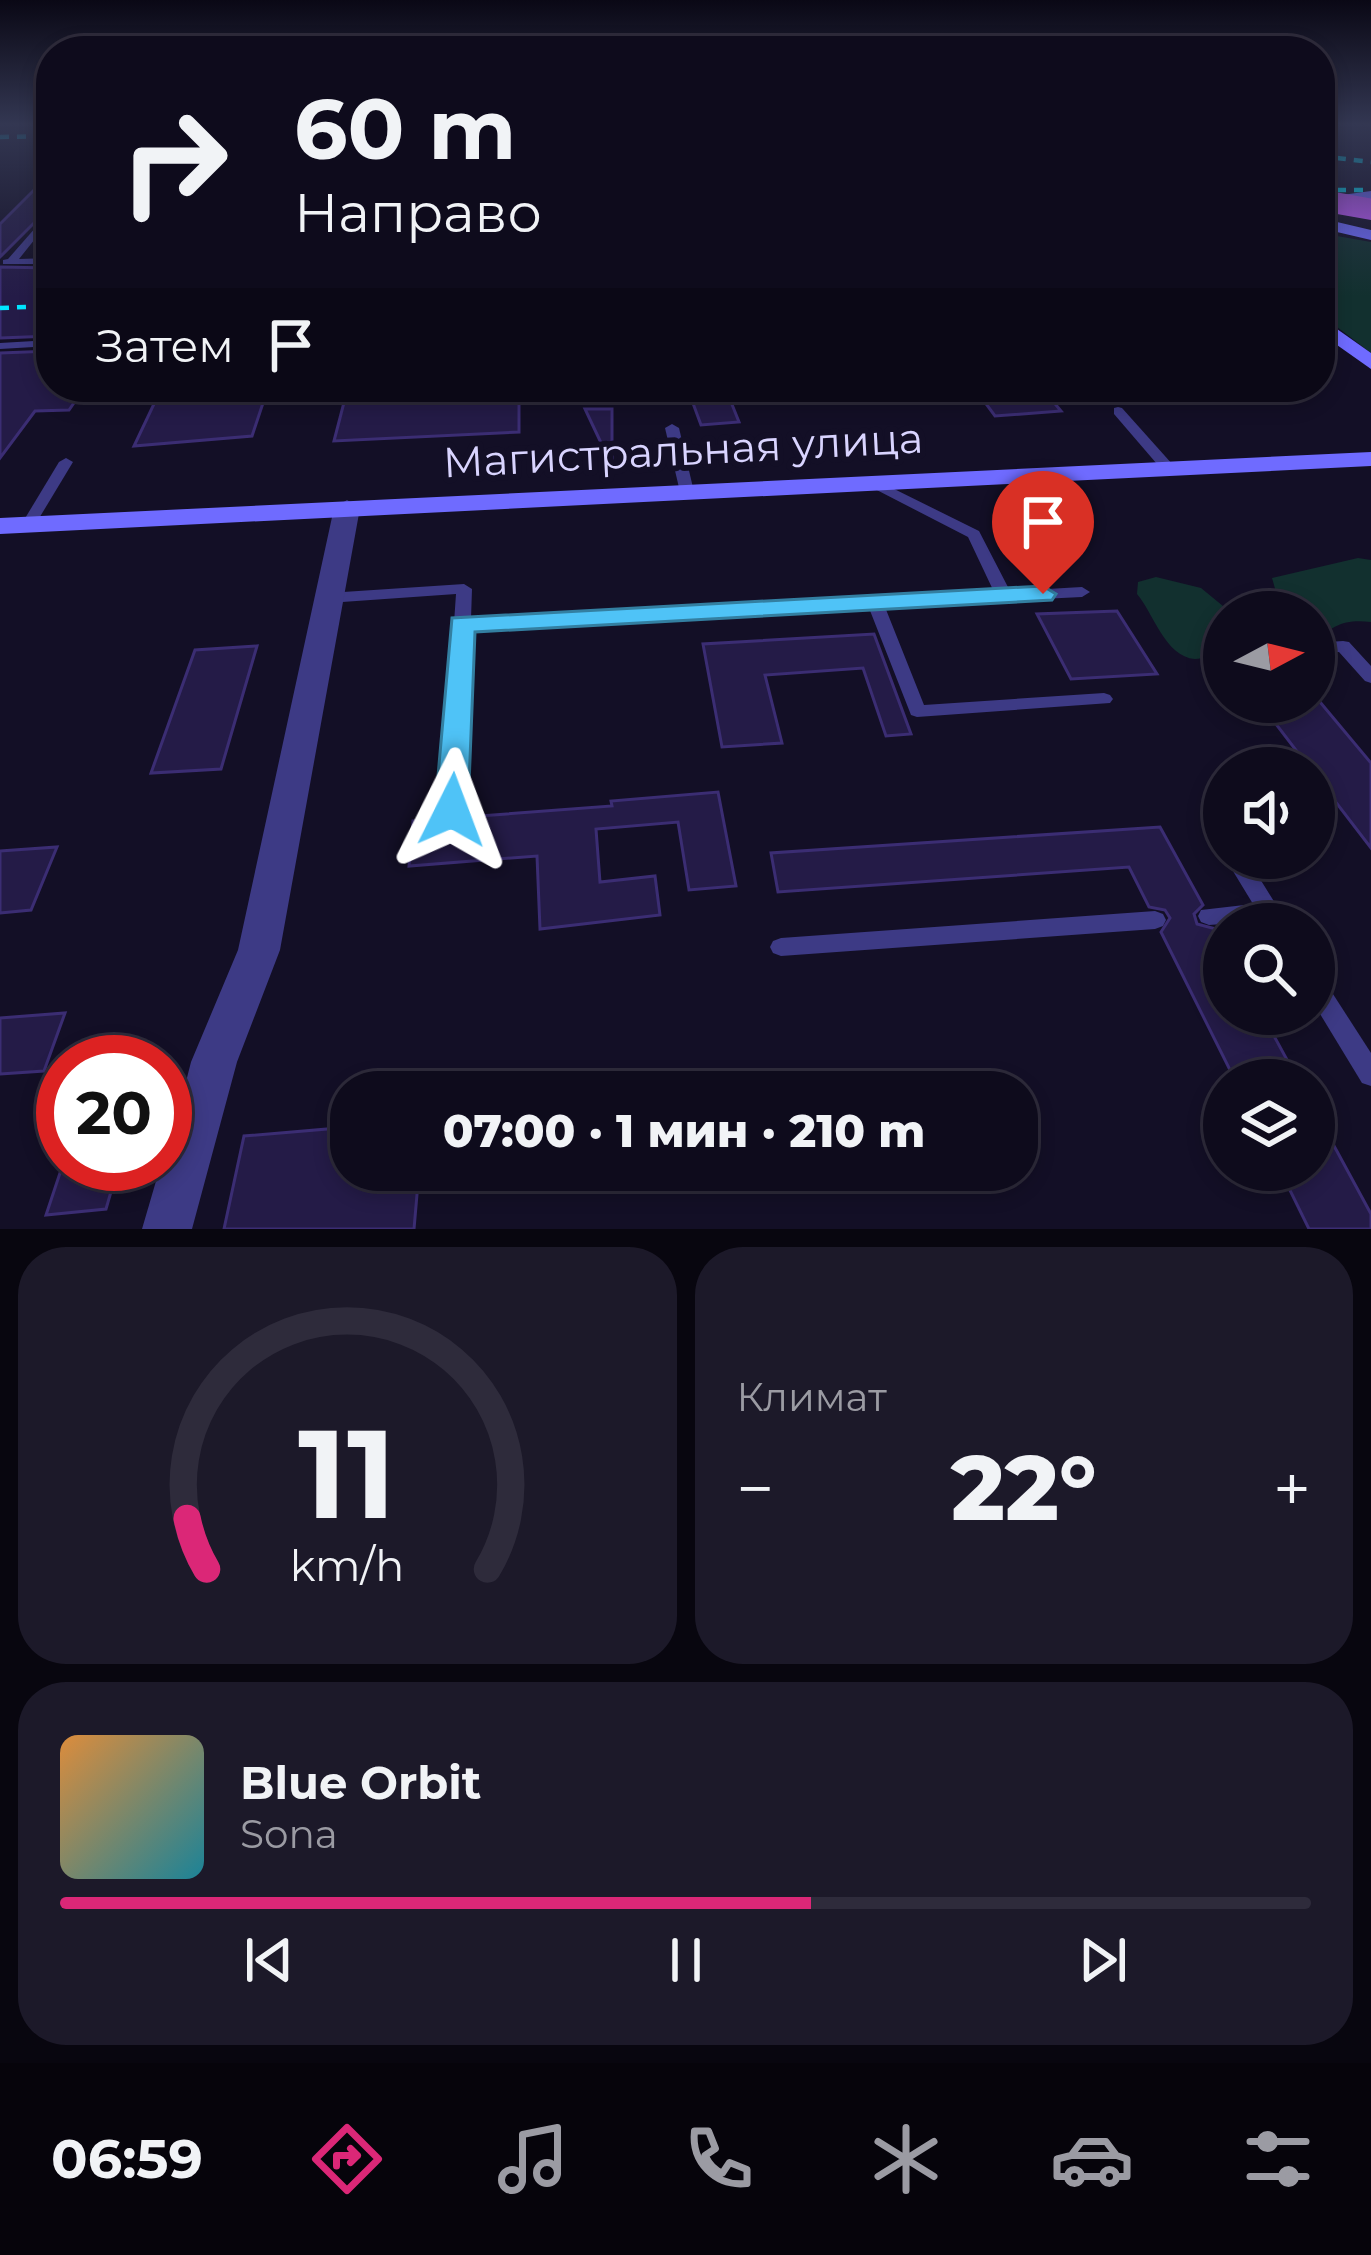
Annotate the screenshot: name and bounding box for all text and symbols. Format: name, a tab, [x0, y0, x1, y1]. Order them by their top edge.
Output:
text: 60 m	[294, 78, 516, 180]
icon: right	[96, 84, 252, 240]
text: Направо	[294, 180, 542, 246]
icon: arrive	[258, 312, 324, 378]
text: Затем	[96, 318, 234, 373]
street label: Магистральная улица	[442, 411, 924, 489]
pin	[992, 471, 1094, 594]
icon: arrive	[1010, 489, 1076, 555]
north arrow	[1203, 591, 1335, 723]
map controls	[1203, 591, 1335, 1191]
position arrow	[389, 747, 515, 873]
button: sound	[1203, 747, 1335, 879]
button: search	[1203, 903, 1335, 1035]
speed limit sign: 20	[36, 1035, 192, 1191]
button: layers	[1203, 1059, 1335, 1191]
text: 07:00 · 1 мин · 210 m	[443, 1103, 925, 1158]
text: Климат	[737, 1373, 887, 1421]
text: 11	[298, 1397, 396, 1549]
text: 22°	[951, 1433, 1096, 1543]
text: −	[737, 1448, 774, 1529]
text: +	[1273, 1448, 1311, 1529]
text: km/h	[290, 1538, 404, 1591]
text: Blue Orbit	[240, 1755, 481, 1810]
text: Sona	[240, 1810, 338, 1858]
icon: previous	[236, 1927, 302, 1993]
icon: pause	[653, 1927, 719, 1993]
icon: next	[1070, 1927, 1136, 1993]
icon: directions	[305, 2117, 389, 2201]
icon: music	[491, 2117, 575, 2201]
icon: phone	[677, 2117, 761, 2201]
icon: climate	[864, 2117, 948, 2201]
icon: car	[1050, 2117, 1134, 2201]
icon: filters	[1236, 2117, 1320, 2201]
text: 06:59	[51, 2126, 203, 2192]

